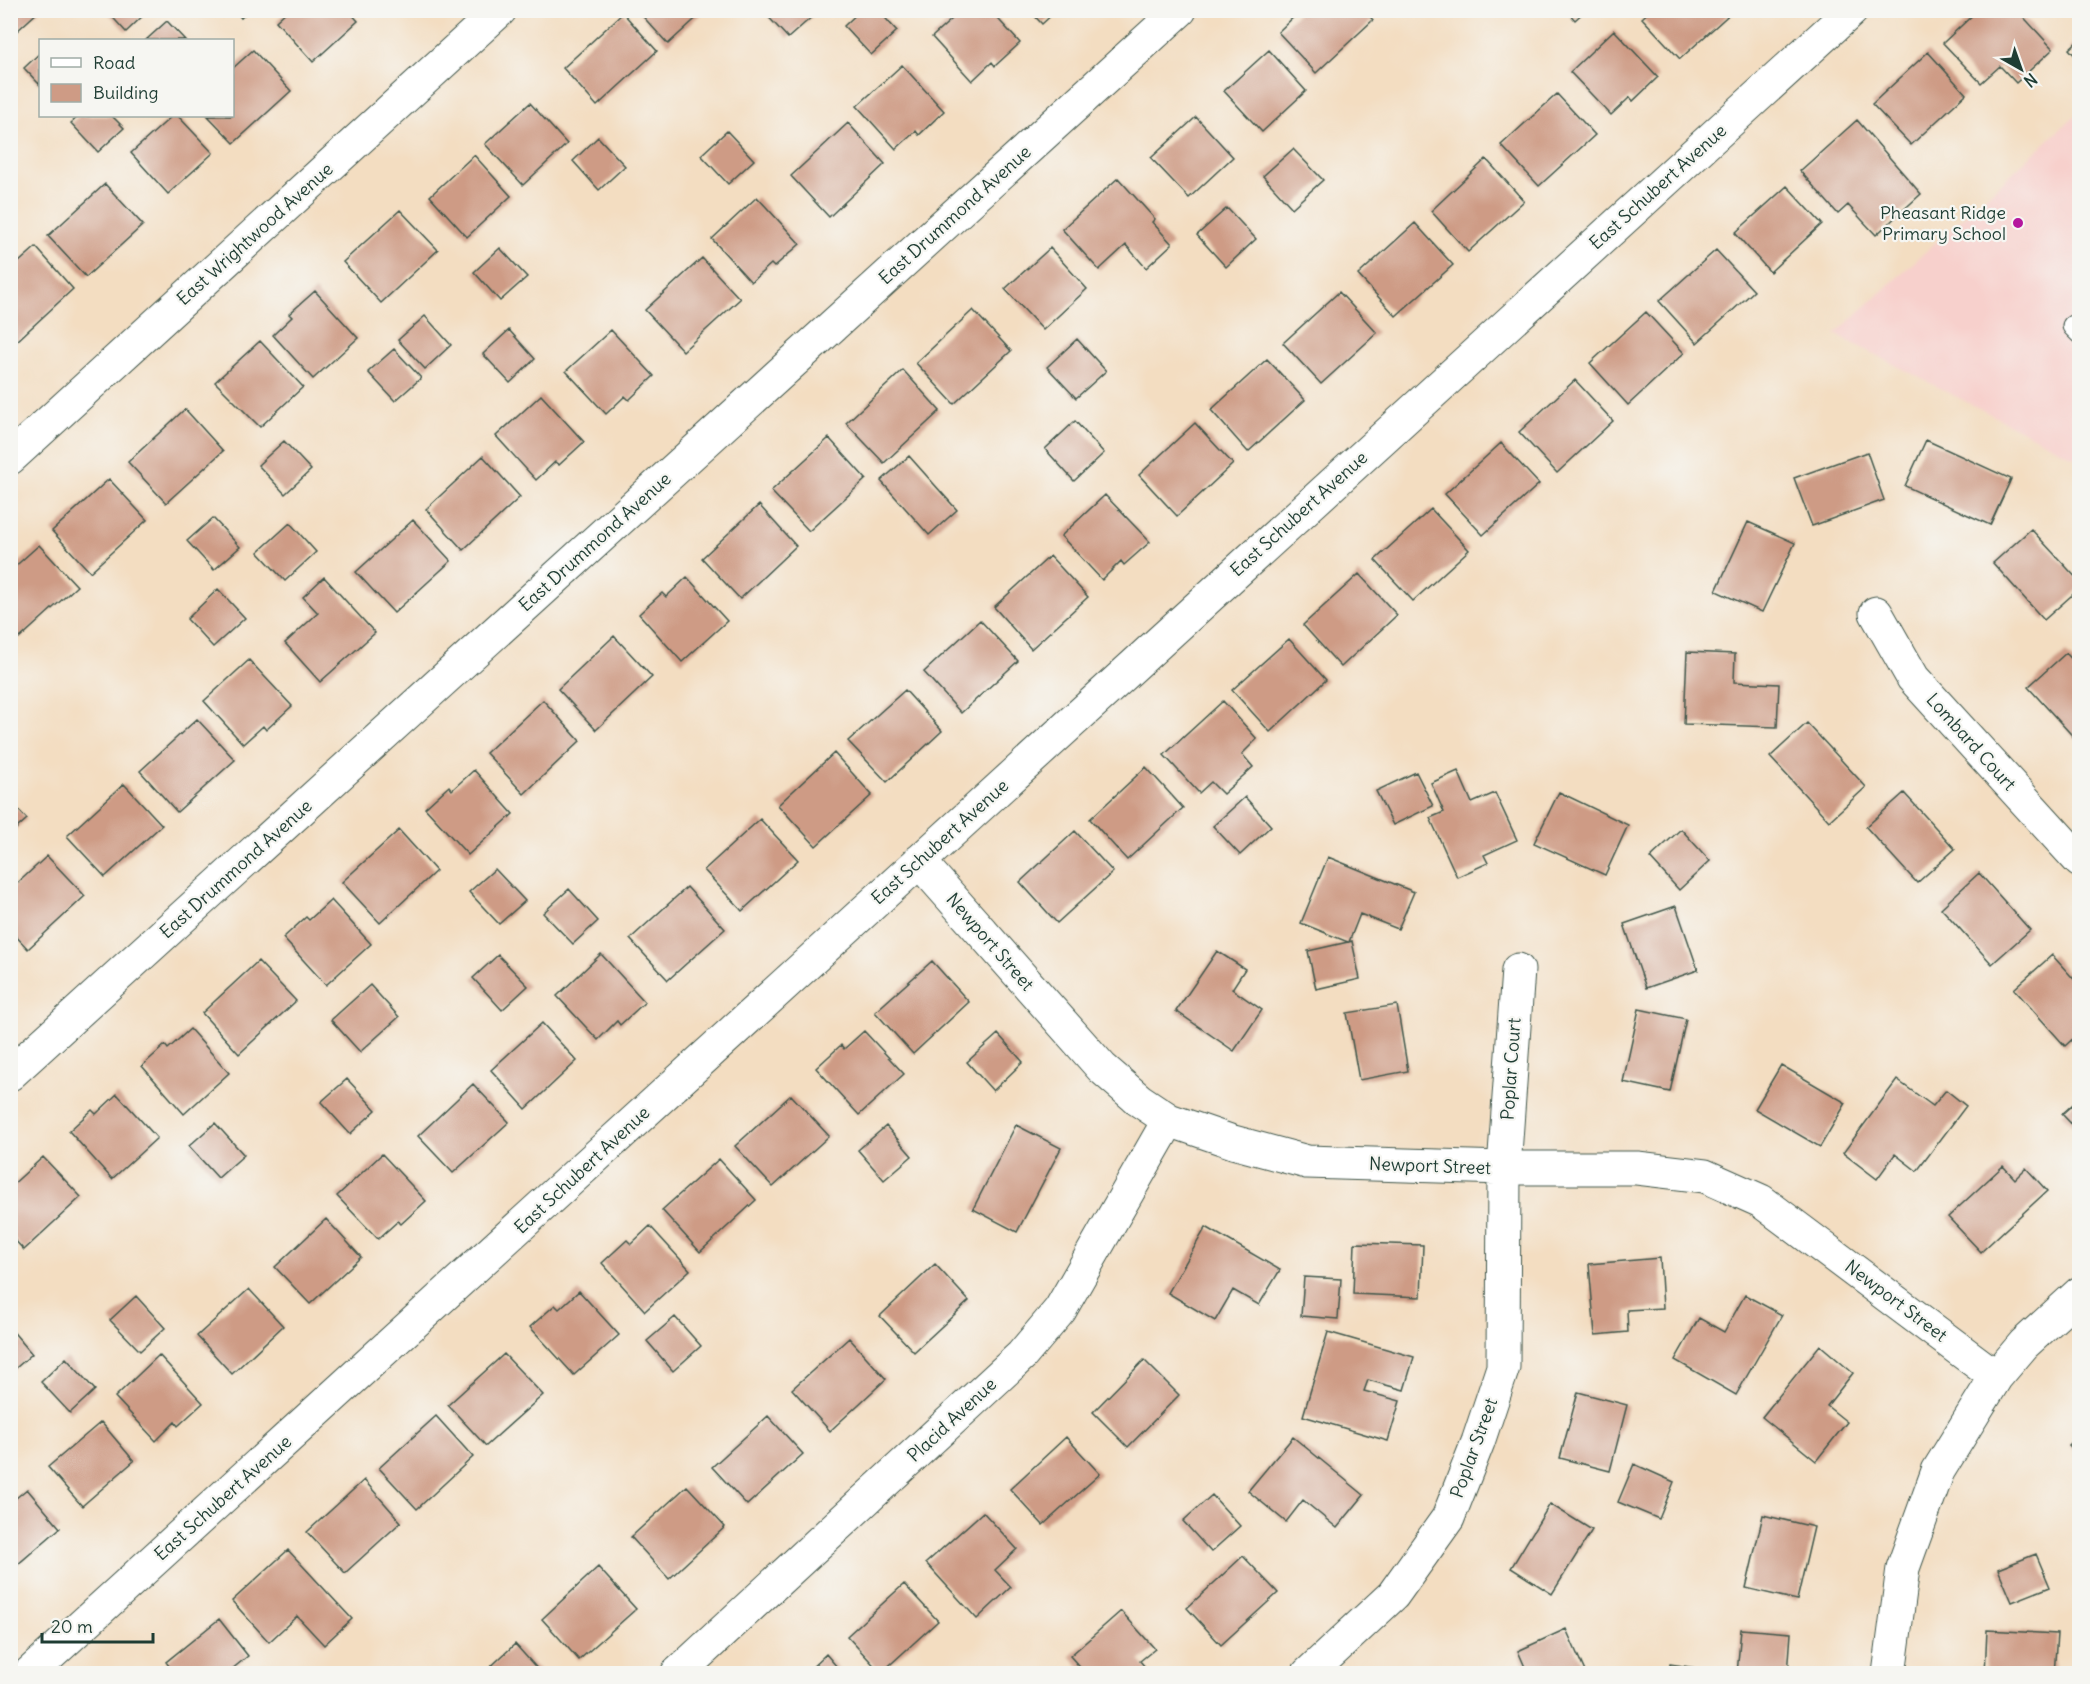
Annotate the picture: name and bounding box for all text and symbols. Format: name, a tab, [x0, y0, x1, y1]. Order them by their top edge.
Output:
legend	[39, 39, 234, 117]
north arrow	[1991, 39, 2051, 99]
text: Road	[93, 51, 136, 74]
text: N	[2020, 69, 2041, 92]
text: Building	[93, 81, 158, 104]
street label: East Schubert Avenue	[1584, 119, 1731, 254]
street label: East Drummond Avenue	[874, 140, 1036, 289]
street label: East Wrightwood Avenue	[172, 157, 338, 310]
place label: Pheasant Ridge Primary School	[1880, 201, 2006, 245]
marker: Pheasant Ridge Primary School	[2011, 216, 2025, 230]
street label: East Schubert Avenue	[1225, 446, 1372, 581]
street label: East Drummond Avenue	[514, 467, 676, 616]
street label: Lombard Court	[1922, 688, 2021, 795]
street label: East Schubert Avenue	[866, 774, 1013, 909]
street label: East Drummond Avenue	[155, 794, 317, 943]
street label: Newport Street	[942, 888, 1039, 995]
street label: Poplar Court	[1495, 1017, 1526, 1121]
street label: East Schubert Avenue	[509, 1101, 654, 1238]
street label: Newport Street	[1369, 1152, 1492, 1179]
street label: Newport Street	[1841, 1255, 1952, 1347]
street label: Placid Avenue	[902, 1373, 1001, 1467]
street label: Poplar Street	[1445, 1395, 1502, 1501]
street label: East Schubert Avenue	[149, 1430, 296, 1565]
scale bar	[42, 1606, 153, 1644]
text: 20 m	[51, 1615, 93, 1638]

